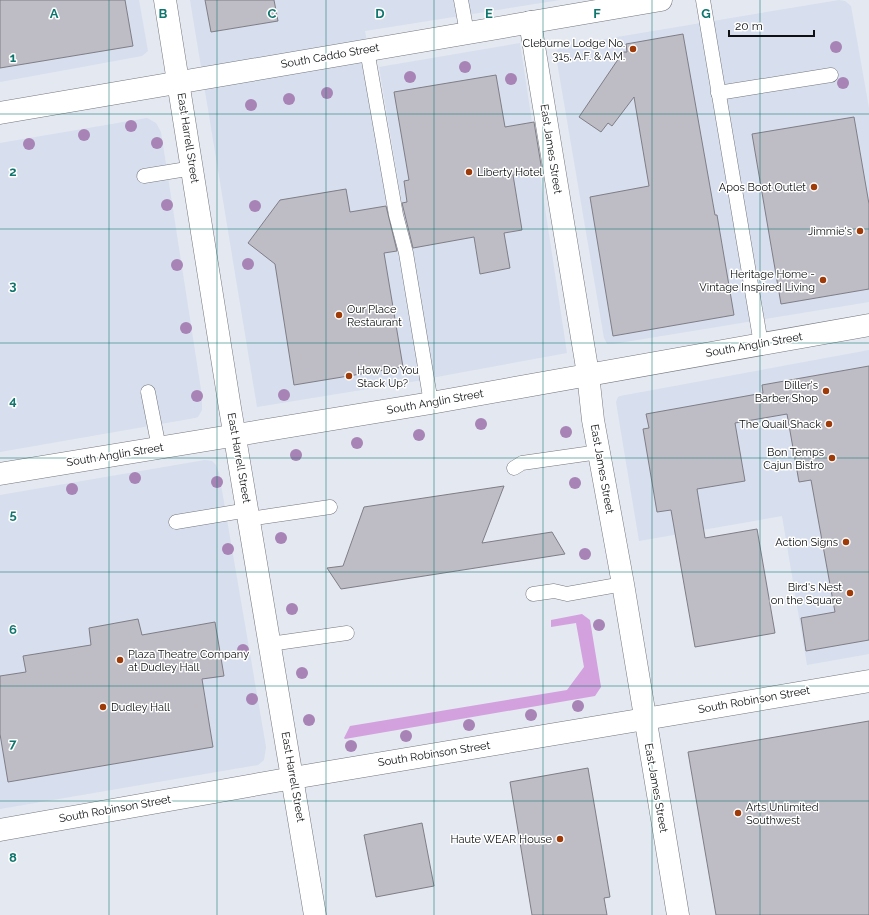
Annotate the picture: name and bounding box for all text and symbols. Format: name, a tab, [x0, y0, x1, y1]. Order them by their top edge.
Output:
text: A	[50, 6, 59, 21]
text: B	[159, 6, 168, 21]
text: C	[268, 6, 277, 21]
text: D	[375, 6, 385, 21]
text: E	[485, 6, 493, 21]
text: F	[593, 6, 601, 21]
text: G	[701, 6, 711, 21]
scale bar	[729, 12, 814, 38]
text: 20 m	[735, 19, 763, 33]
place label: Cleburne Lodge No. 315, A.F. & A.M.	[523, 37, 625, 63]
street label: South Caddo Street	[280, 41, 381, 71]
marker: Cleburne Lodge No. 315, A.F. & A.M.	[628, 44, 638, 54]
text: 1	[10, 50, 17, 65]
street label: East Harrell Street	[174, 92, 202, 184]
street label: East James Street	[537, 103, 565, 195]
text: 2	[9, 164, 17, 179]
place label: Liberty Hotel	[477, 166, 543, 179]
marker: Liberty Hotel	[464, 167, 474, 177]
place label: Apos Boot Outlet	[719, 181, 806, 194]
marker: Apos Boot Outlet	[809, 182, 819, 192]
place label: Jimmie's	[808, 225, 852, 238]
marker: Jimmie's	[855, 226, 865, 236]
place label: Heritage Home - Vintage Inspired Living	[699, 268, 815, 294]
marker: Heritage Home - Vintage Inspired Living	[818, 275, 828, 285]
text: 3	[9, 278, 17, 293]
place label: Our Place Restaurant	[347, 303, 402, 329]
marker: Our Place Restaurant	[334, 310, 344, 320]
street label: South Anglin Street	[705, 330, 804, 360]
place label: How Do You Stack Up?	[357, 364, 419, 390]
marker: How Do You Stack Up?	[344, 371, 354, 381]
place label: Diller's Barber Shop	[755, 379, 818, 405]
marker: Diller's Barber Shop	[821, 386, 831, 396]
street label: South Anglin Street	[386, 387, 485, 417]
text: 4	[9, 393, 17, 408]
street label: East Harrell Street	[225, 412, 253, 504]
place label: The Quail Shack	[739, 418, 821, 431]
marker: The Quail Shack	[824, 419, 834, 429]
street label: East James Street	[588, 423, 616, 515]
street label: South Anglin Street	[66, 441, 165, 469]
place label: Bon Temps Cajun Bistro	[763, 446, 824, 472]
marker: Bon Temps Cajun Bistro	[827, 453, 837, 463]
text: 5	[9, 507, 17, 522]
place label: Action Signs	[775, 536, 838, 549]
marker: Action Signs	[841, 537, 851, 547]
place label: Bird's Nest on the Square	[771, 581, 843, 607]
marker: Bird's Nest on the Square	[845, 588, 855, 598]
text: 6	[9, 622, 17, 637]
place label: Plaza Theatre Company at Dudley Hall	[128, 648, 249, 674]
marker: Plaza Theatre Company at Dudley Hall	[115, 655, 125, 665]
street label: South Robinson Street	[697, 684, 811, 716]
place label: Dudley Hall	[111, 701, 170, 714]
marker: Dudley Hall	[98, 702, 108, 712]
street label: East Harrell Street	[279, 731, 307, 823]
text: 7	[9, 736, 17, 751]
street label: South Robinson Street	[377, 739, 491, 769]
street label: East James Street	[642, 742, 670, 834]
street label: South Robinson Street	[58, 793, 172, 825]
place label: Arts Unlimited Southwest	[746, 801, 819, 827]
marker: Arts Unlimited Southwest	[733, 808, 743, 818]
place label: Haute WEAR House	[450, 833, 553, 846]
marker: Haute WEAR House	[555, 834, 565, 844]
text: 8	[9, 850, 17, 865]

